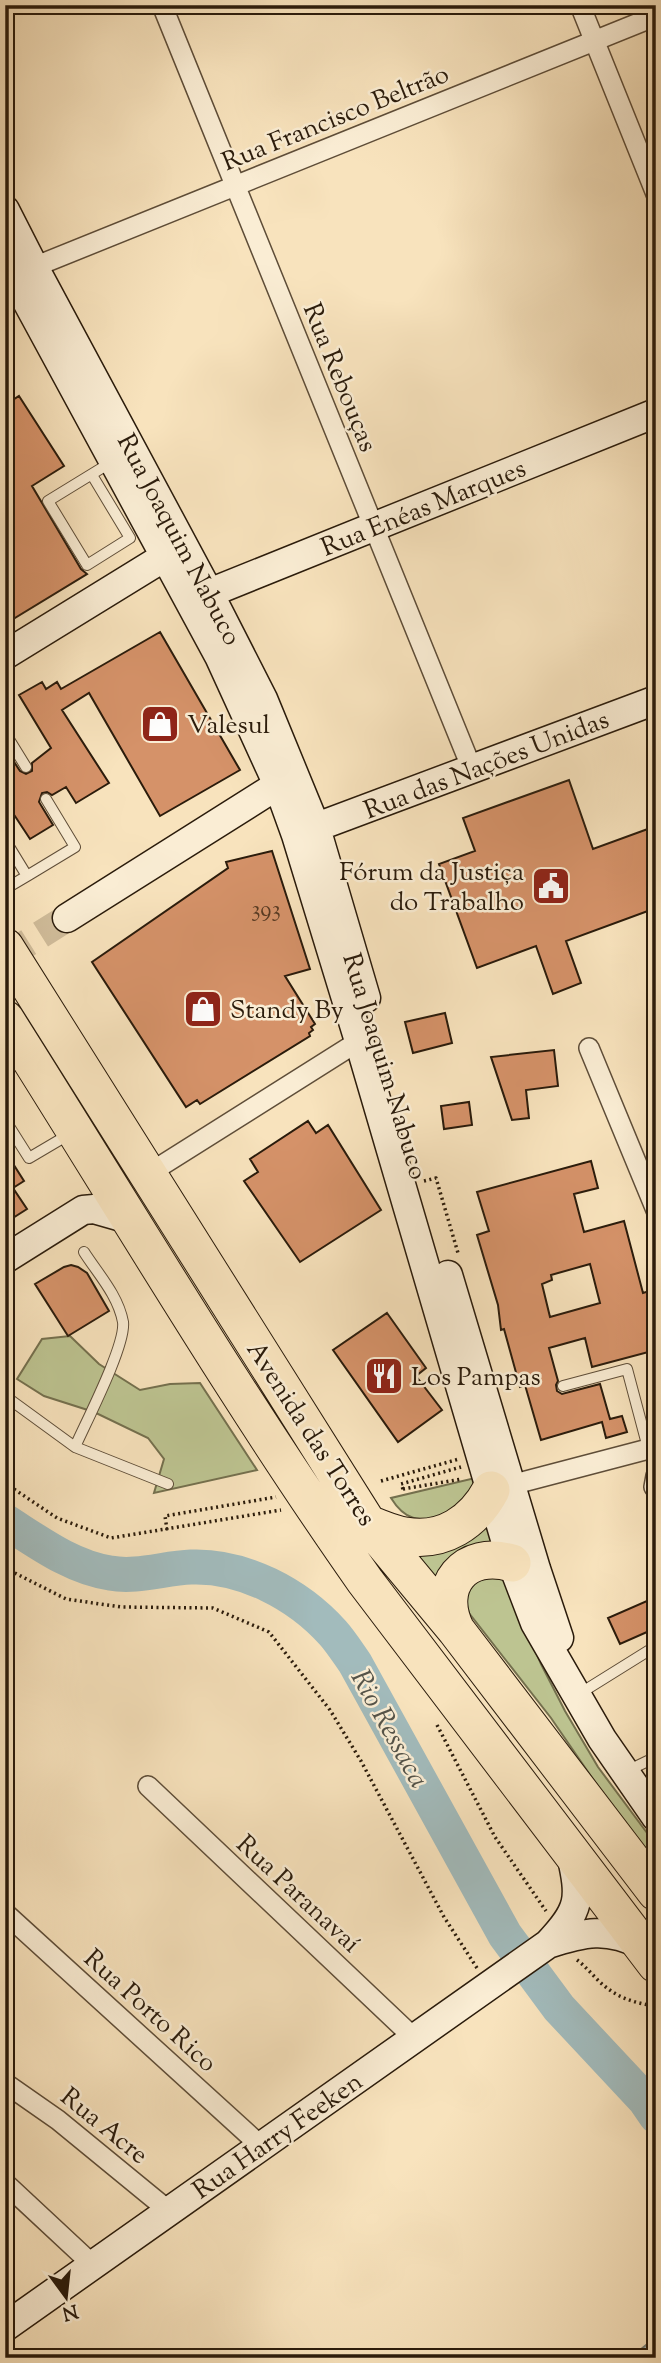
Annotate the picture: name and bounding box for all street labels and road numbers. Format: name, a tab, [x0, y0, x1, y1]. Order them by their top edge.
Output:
street label: Rua Francisco Beltrão	[217, 57, 455, 182]
street label: Rua Rebouças	[292, 298, 385, 458]
street label: Rua Joaquim Nabuco	[106, 428, 249, 653]
street label: Rua Enéas Marques	[316, 451, 532, 567]
street label: Rua das Nações Unidas	[359, 703, 615, 830]
street label: Rua Joaquim Nabuco	[332, 949, 436, 1185]
street label: Avenida das Torres	[236, 1335, 384, 1534]
street label: Rua Paranavaí	[227, 1827, 368, 1962]
street label: Rua Porto Rico	[74, 1942, 224, 2082]
street label: Rua Harry Feeken	[186, 2065, 371, 2210]
street label: Rua Acre	[51, 2080, 155, 2174]

